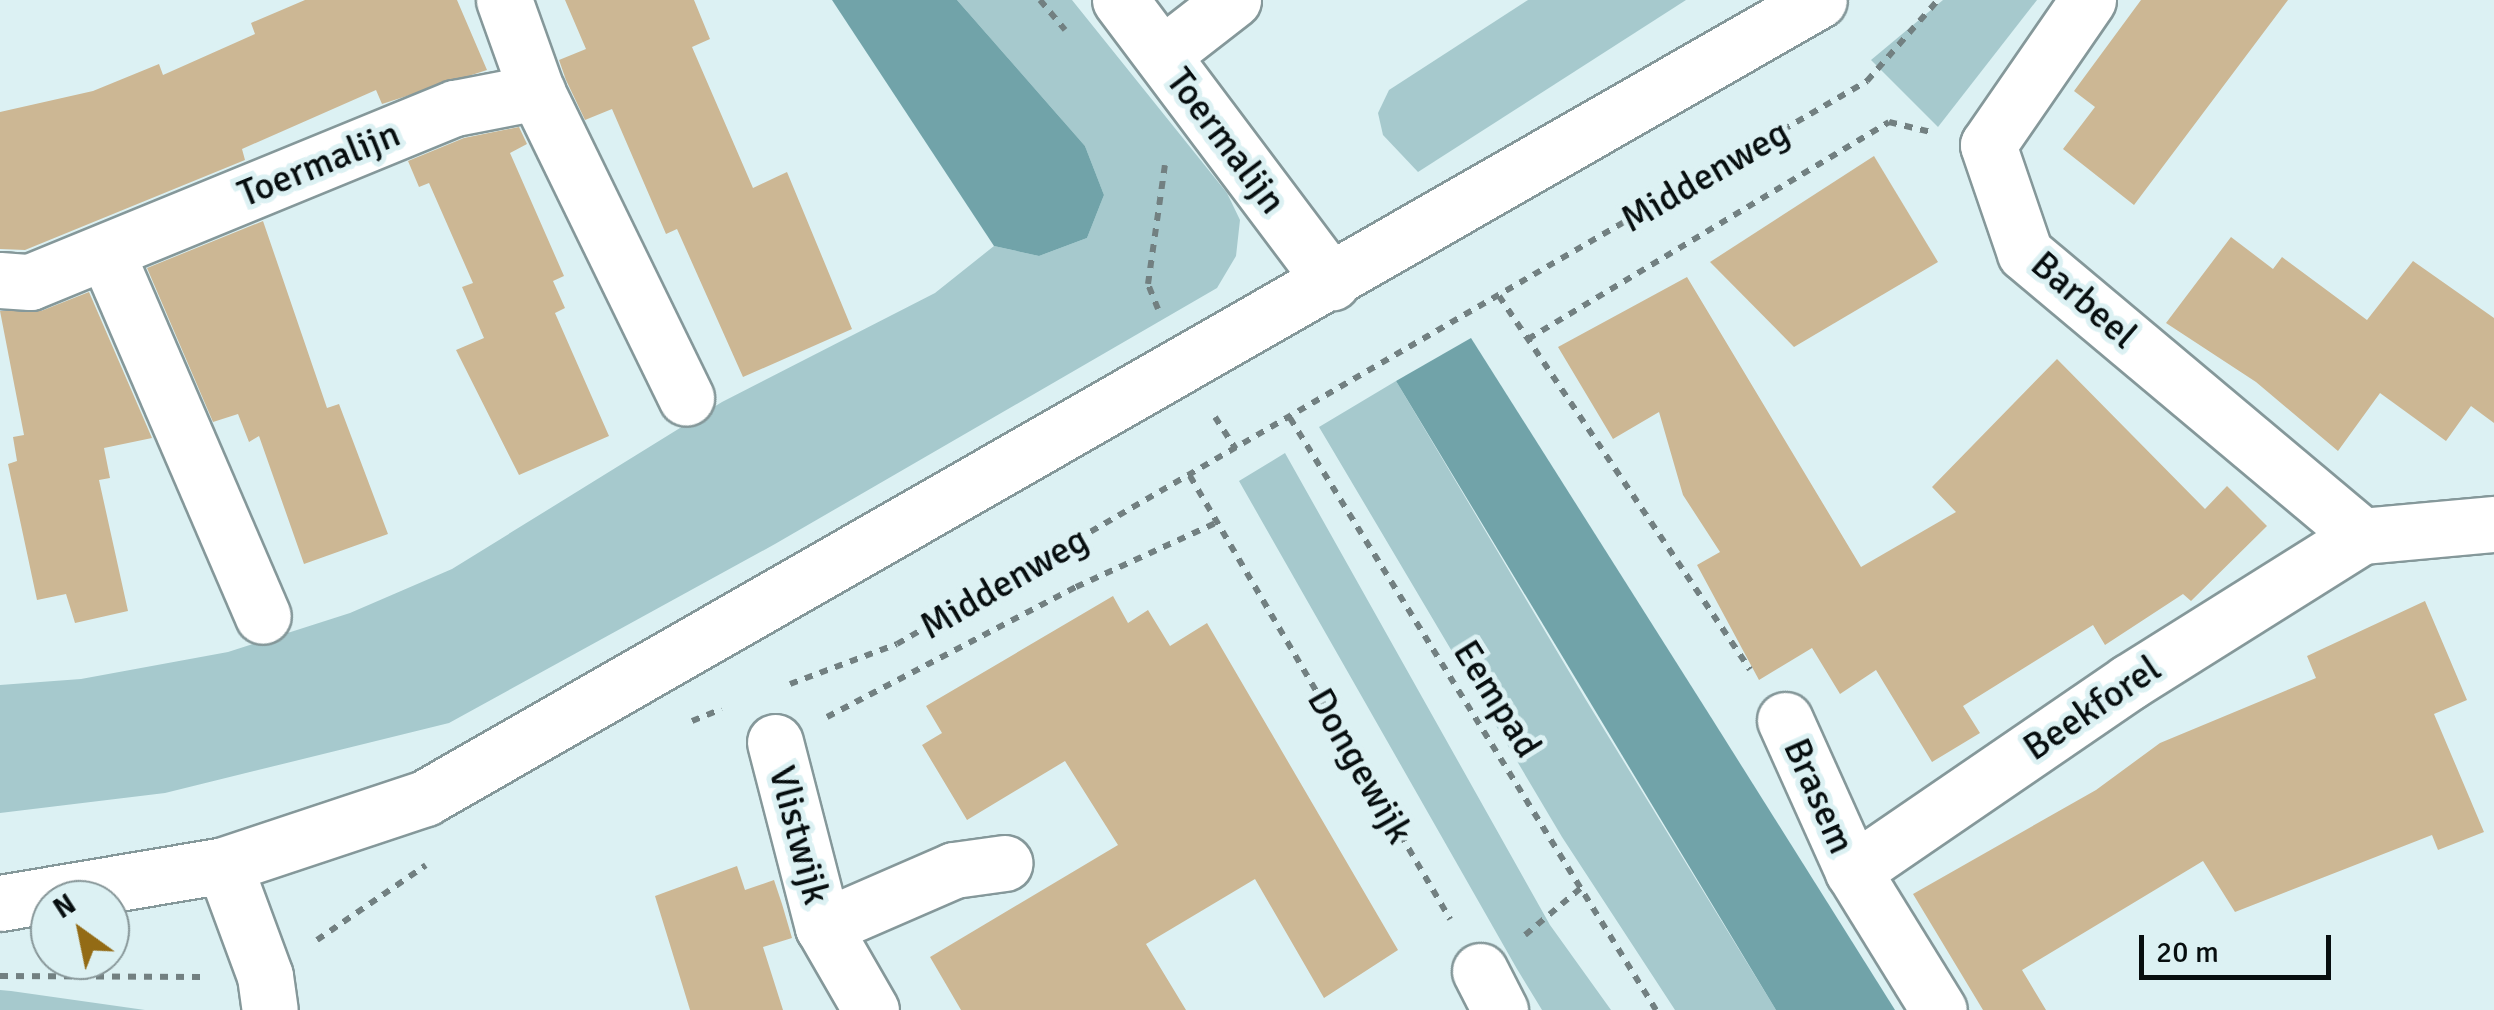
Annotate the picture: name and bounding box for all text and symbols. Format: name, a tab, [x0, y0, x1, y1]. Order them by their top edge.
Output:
street label: Toermalijn	[1157, 59, 1295, 223]
street label: Middenweg	[1613, 110, 1797, 242]
street label: Toermalijn	[231, 111, 407, 217]
street label: Barbeel	[2022, 242, 2146, 358]
street label: Middenweg	[912, 517, 1096, 649]
street label: Eempad	[1443, 632, 1551, 766]
street label: Beekforel	[2015, 646, 2169, 770]
street label: Dongewijk	[1297, 680, 1423, 852]
street label: Brasem	[1773, 731, 1865, 861]
street label: Vlistwijk	[759, 761, 839, 909]
north arrow	[30, 880, 130, 980]
text: N	[47, 887, 82, 926]
scale bar	[2144, 915, 2336, 977]
text: 20 m	[2156, 934, 2219, 971]

